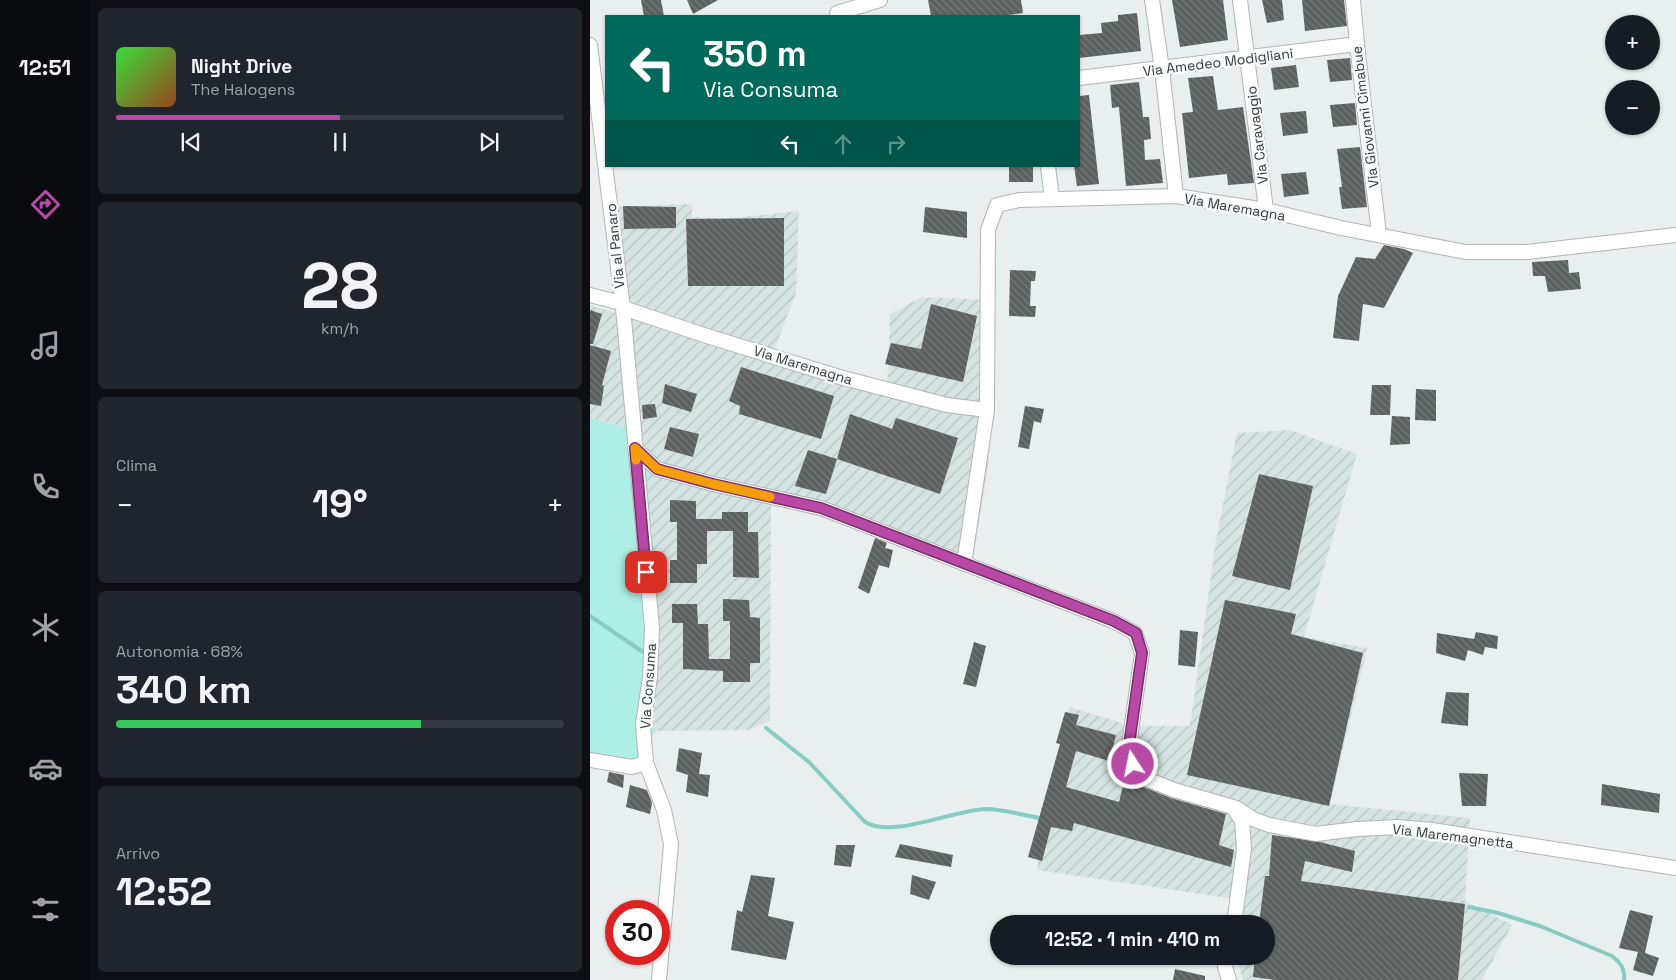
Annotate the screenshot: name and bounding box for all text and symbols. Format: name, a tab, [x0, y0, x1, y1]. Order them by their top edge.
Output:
map controls	[1605, 15, 1660, 135]
button: +	[1605, 15, 1660, 70]
text: 350 m	[703, 32, 807, 76]
icon: left	[620, 35, 685, 100]
street label: Via Amedeo Modigliani	[1142, 44, 1294, 80]
street label: Via Giovanni Cimabue	[1347, 45, 1383, 189]
text: 12:51	[19, 53, 71, 81]
text: Night Drive	[191, 54, 292, 79]
text: Via Consuma	[703, 75, 838, 103]
text: The Halogens	[191, 79, 295, 100]
button: −	[1605, 80, 1660, 135]
street label: Via Caravaggio	[1242, 85, 1272, 185]
icon: previous	[177, 128, 205, 156]
icon: pause	[326, 128, 354, 156]
icon: next	[475, 128, 503, 156]
icon: left	[776, 130, 804, 158]
icon: ahead	[829, 130, 857, 158]
icon: right	[882, 130, 910, 158]
icon: directions	[28, 187, 63, 222]
street label: Via Maremagna	[1183, 189, 1287, 225]
street label: Via al Panaro	[602, 203, 628, 289]
text: 28	[301, 244, 379, 327]
text: km/h	[321, 318, 359, 339]
icon: music	[28, 328, 63, 363]
street label: Via Maremagna	[751, 341, 855, 389]
text: Clima	[116, 455, 157, 476]
icon: phone	[28, 469, 63, 504]
text: 19°	[312, 480, 368, 528]
text: −	[116, 487, 133, 523]
text: +	[547, 487, 564, 523]
pin	[625, 551, 667, 593]
icon: arrive	[632, 558, 660, 586]
icon: climate	[28, 610, 63, 645]
text: Autonomia · 68%	[116, 641, 243, 662]
street label: Via Consuma	[636, 642, 660, 730]
text: 340 km	[116, 666, 251, 714]
position arrow	[1106, 737, 1158, 789]
icon: car	[28, 751, 63, 786]
street label: Via Maremagnetta	[1391, 820, 1515, 852]
text: Arrivo	[116, 843, 160, 864]
text: 12:52	[116, 868, 212, 916]
icon: filters	[28, 892, 63, 927]
speed limit sign: 30	[605, 900, 670, 965]
text: 12:52 · 1 min · 410 m	[1045, 927, 1220, 952]

